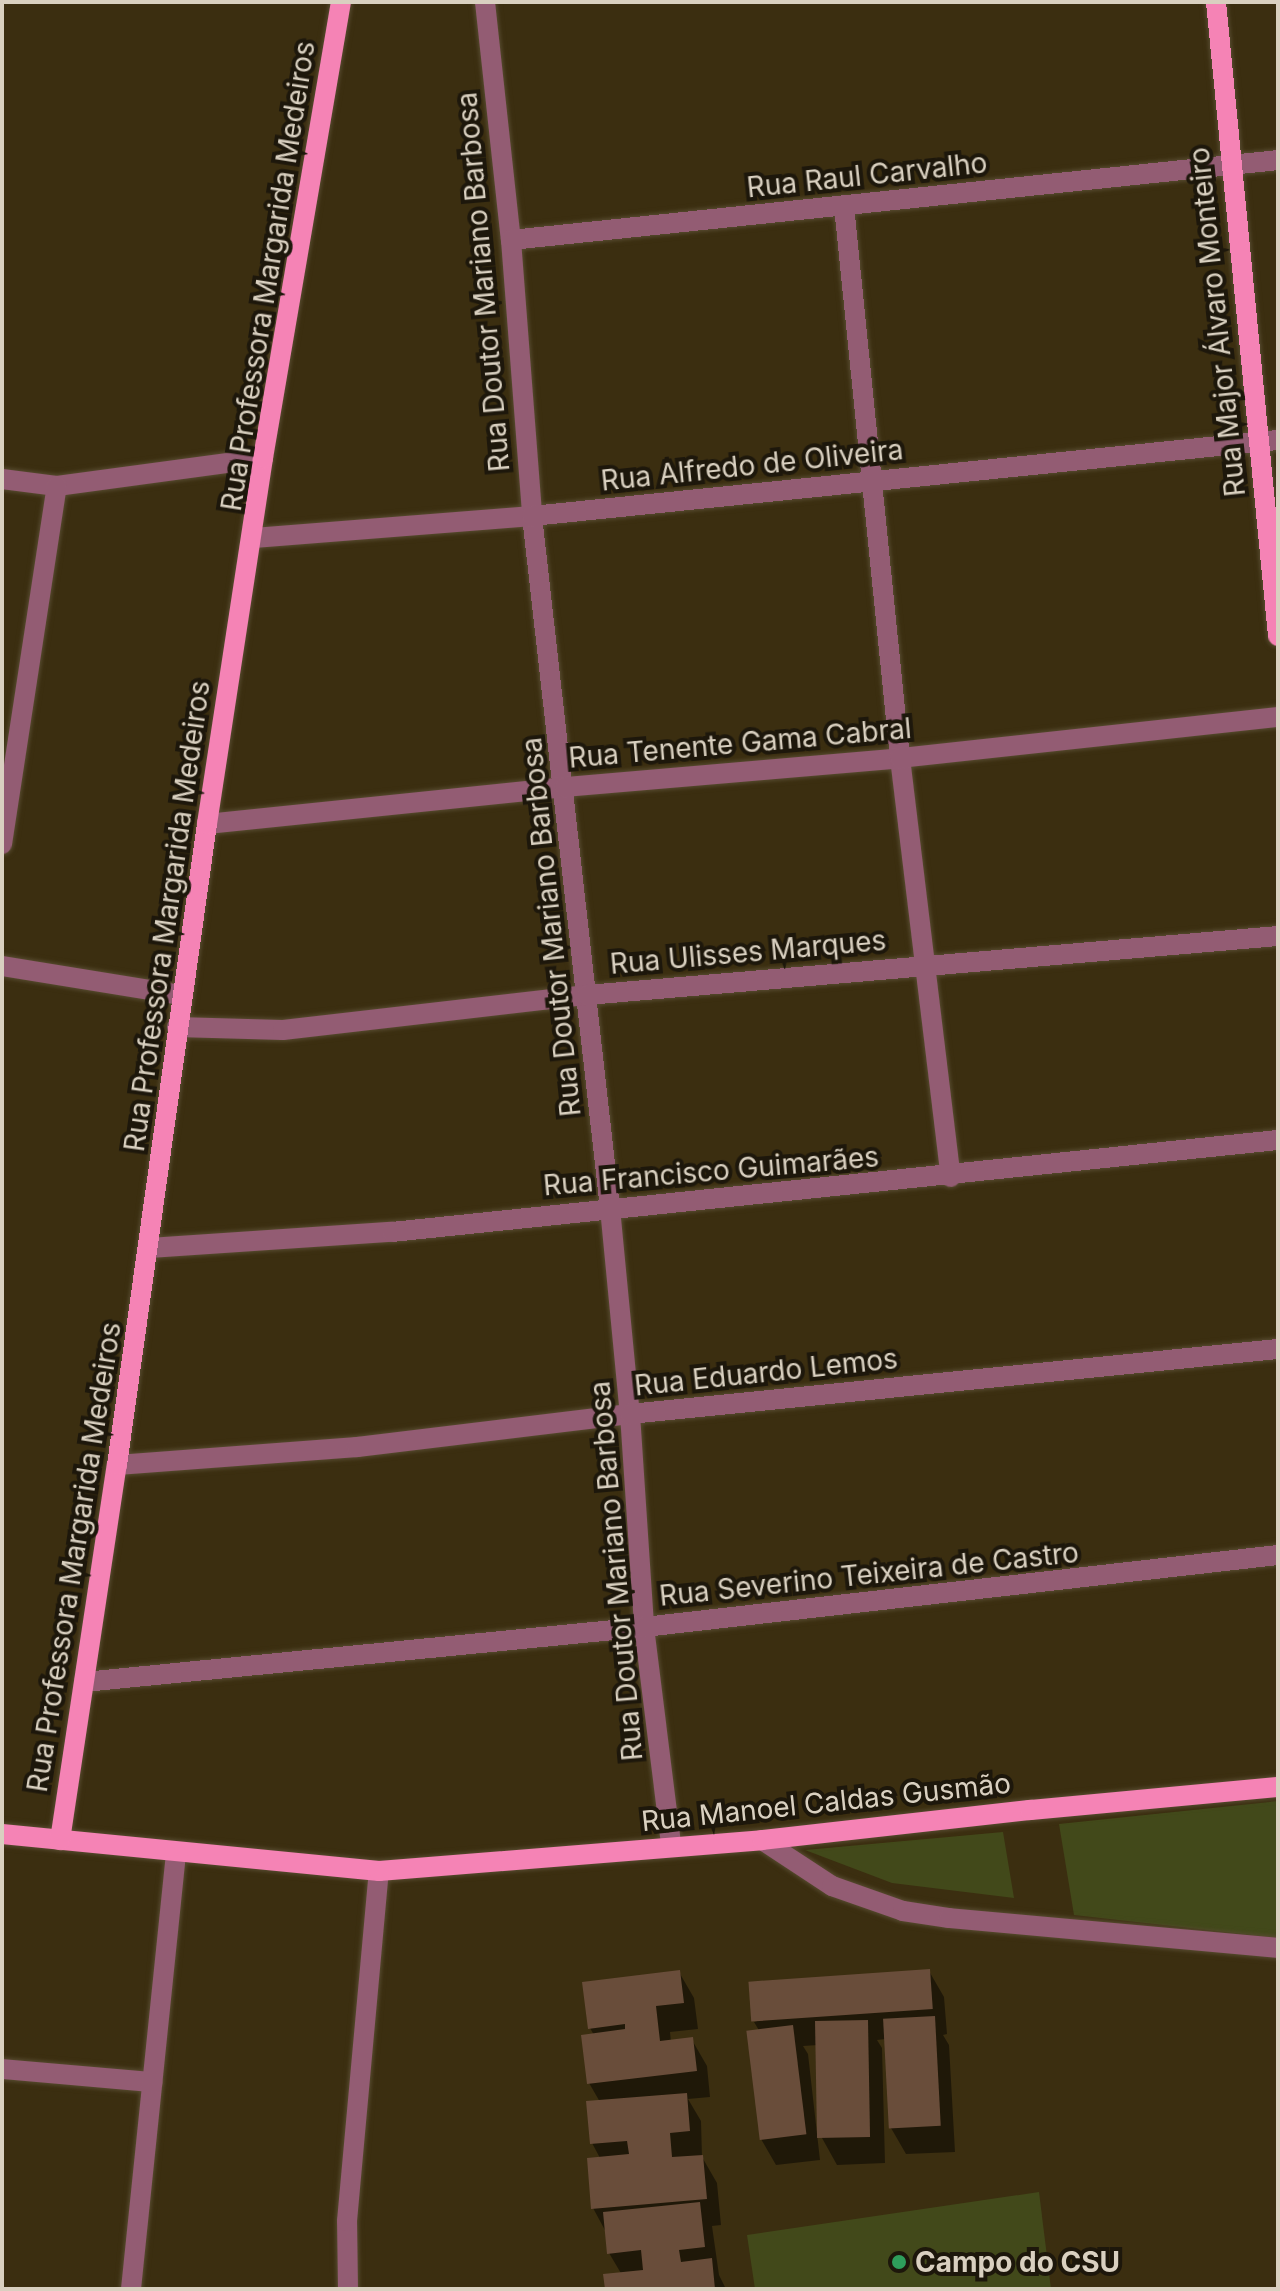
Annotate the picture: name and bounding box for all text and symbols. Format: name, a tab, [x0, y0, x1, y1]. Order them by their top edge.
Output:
street label: Rua Professora Margarida Medeiros	[214, 39, 322, 513]
street label: Rua Doutor Mariano Barbosa	[450, 91, 516, 473]
street label: Rua Raul Carvalho	[745, 146, 989, 204]
street label: Rua Major Álvaro Monteiro	[1182, 146, 1252, 498]
street label: Rua Alfredo de Oliveira	[599, 432, 905, 498]
street label: Rua Professora Margarida Medeiros	[117, 678, 217, 1154]
street label: Rua Tenente Gama Cabral	[567, 711, 913, 775]
street label: Rua Doutor Mariano Barbosa	[514, 736, 588, 1118]
street label: Rua Ulisses Marques	[609, 923, 887, 981]
street label: Rua Francisco Guimarães	[542, 1140, 880, 1202]
street label: Rua Professora Margarida Medeiros	[20, 1320, 128, 1794]
street label: Rua Eduardo Lemos	[633, 1341, 899, 1403]
street label: Rua Doutor Mariano Barbosa	[583, 1380, 649, 1762]
street label: Rua Severino Teixeira de Castro	[658, 1535, 1080, 1613]
street label: Rua Manoel Caldas Gusmão	[640, 1766, 1012, 1838]
place label: Campo do CSU	[915, 2245, 1120, 2279]
marker: Campo do CSU	[890, 2253, 908, 2271]

